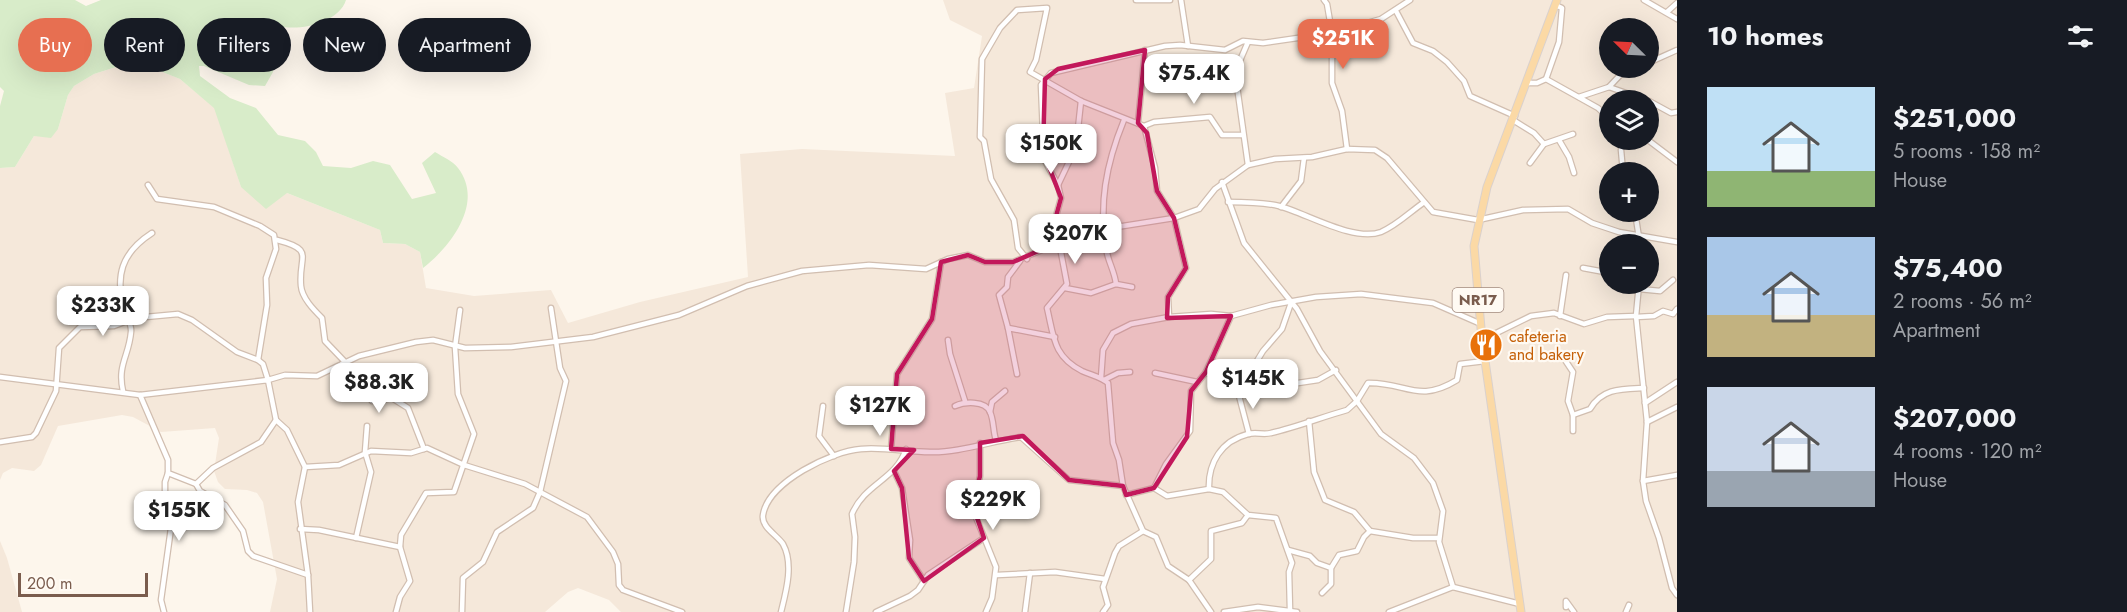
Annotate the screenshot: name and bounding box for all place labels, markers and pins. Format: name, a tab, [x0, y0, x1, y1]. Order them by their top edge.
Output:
pin: $251K	[1301, 19, 1385, 70]
pin: $75.4K	[1145, 54, 1243, 105]
pin: $150K	[1009, 124, 1093, 175]
pin: $207K	[1033, 214, 1117, 265]
pin: $233K	[61, 286, 145, 337]
place label: cafeteria and bakery	[1509, 325, 1585, 366]
restaurant icon: cafeteria and bakery	[1468, 327, 1504, 363]
pin: $145K	[1211, 359, 1295, 410]
pin: $88.3K	[330, 363, 428, 414]
pin: $127K	[838, 386, 922, 437]
pin: $229K	[951, 480, 1035, 531]
pin: $155K	[137, 491, 221, 542]

